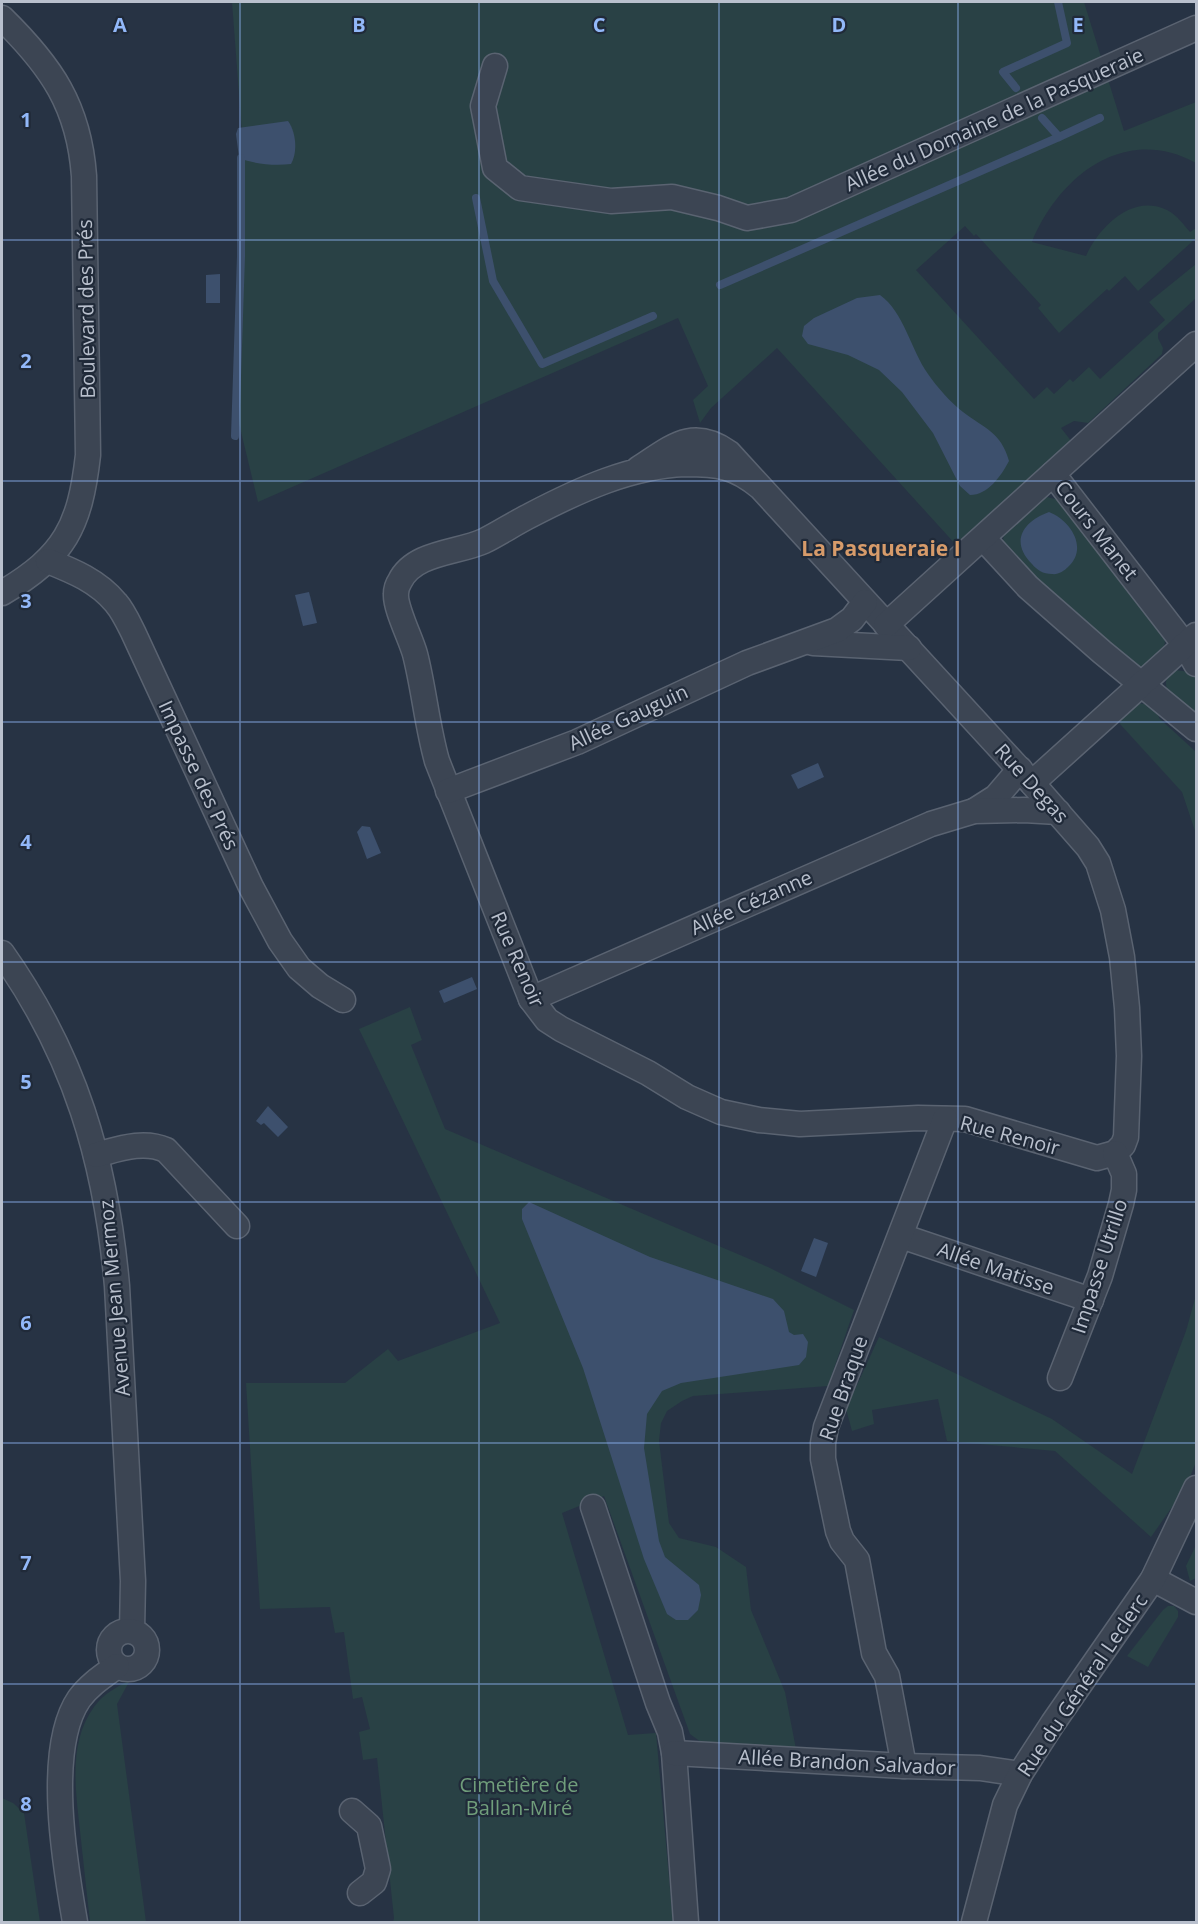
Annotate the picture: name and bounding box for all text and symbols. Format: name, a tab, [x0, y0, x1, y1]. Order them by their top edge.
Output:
text: A	[113, 11, 127, 38]
text: B	[352, 11, 366, 38]
text: C	[593, 11, 606, 38]
text: D	[832, 11, 846, 38]
text: E	[1072, 11, 1084, 38]
street label: Allée du Domaine de la Pasqueraie	[841, 41, 1147, 197]
text: 1	[20, 106, 32, 133]
street label: Boulevard des Prés	[71, 219, 101, 399]
text: 2	[20, 347, 32, 374]
street label: Cours Manet	[1050, 475, 1144, 585]
district label: La Pasqueraie I	[801, 534, 961, 562]
text: 3	[20, 587, 32, 614]
street label: Allée Gauguin	[564, 678, 692, 756]
street label: Impasse des Prés	[153, 696, 245, 854]
street label: Rue Degas	[989, 737, 1075, 829]
text: 4	[20, 828, 32, 855]
street label: Allée Cézanne	[686, 863, 816, 941]
street label: Rue Renoir	[485, 907, 551, 1011]
text: 5	[20, 1068, 32, 1095]
street label: Rue Renoir	[957, 1109, 1063, 1161]
street label: Impasse Utrillo	[1065, 1195, 1133, 1337]
street label: Avenue Jean Mermoz	[92, 1199, 136, 1397]
street label: Allée Matisse	[934, 1235, 1058, 1301]
text: 6	[20, 1309, 32, 1336]
street label: Rue Braque	[812, 1332, 874, 1444]
text: 7	[20, 1549, 32, 1576]
street label: Rue du Général Leclerc	[1011, 1588, 1153, 1782]
street label: Allée Brandon Salvador	[738, 1743, 956, 1781]
park label: Cimetière de Ballan-Miré	[460, 1771, 578, 1821]
text: 8	[20, 1790, 32, 1817]

